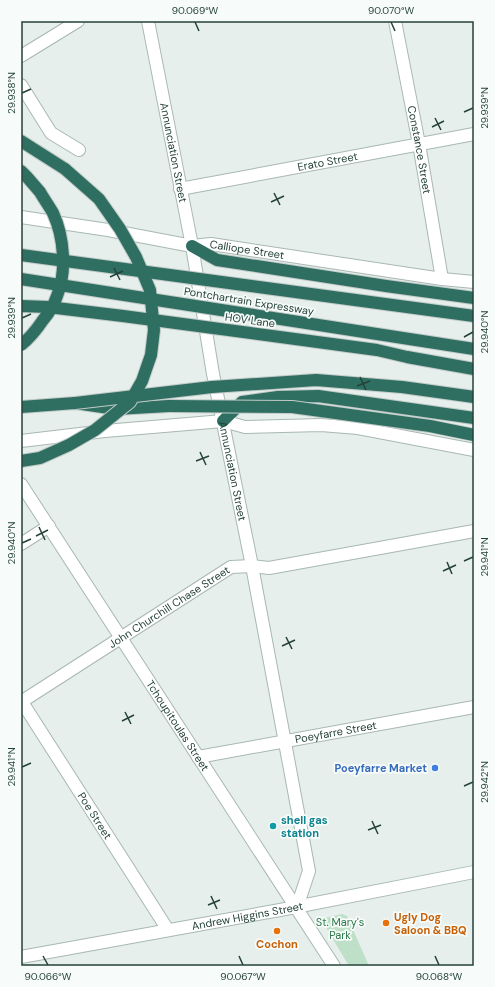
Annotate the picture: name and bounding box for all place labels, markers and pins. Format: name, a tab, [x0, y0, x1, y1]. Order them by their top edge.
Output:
place label: Poeyfarre Market	[334, 761, 427, 775]
marker: Poeyfarre Market	[430, 763, 440, 773]
place label: shell gas station	[281, 813, 328, 840]
marker: shell gas station	[268, 821, 278, 831]
place label: Ugly Dog Saloon & BBQ	[394, 910, 467, 937]
marker: Ugly Dog Saloon & BBQ	[381, 918, 391, 928]
marker: Cochon	[272, 926, 282, 936]
place label: Cochon	[256, 937, 298, 951]

